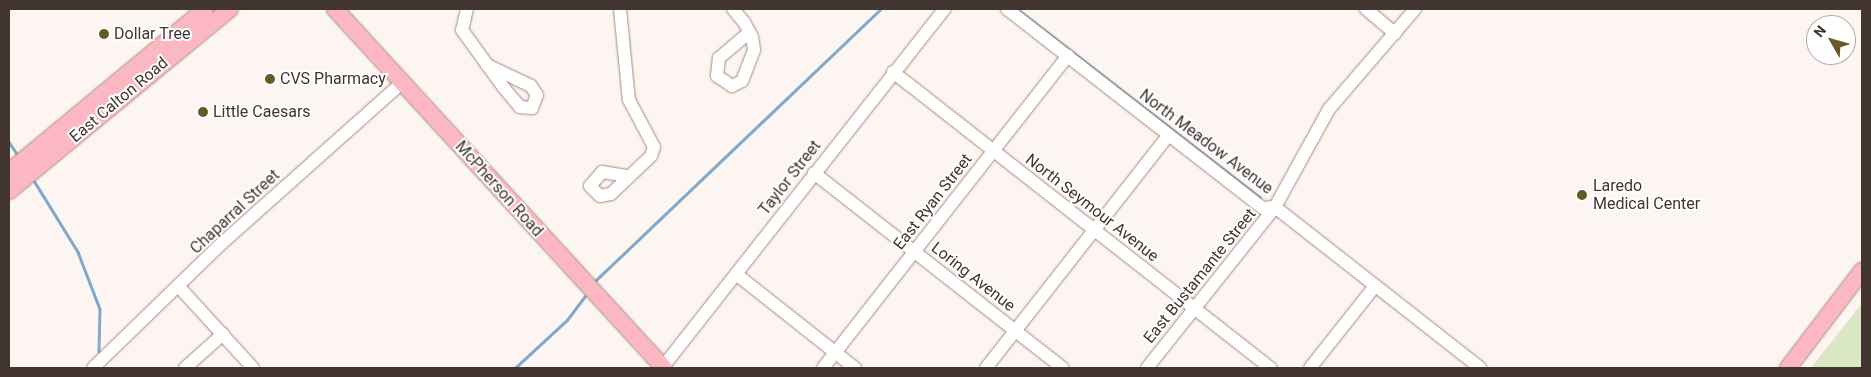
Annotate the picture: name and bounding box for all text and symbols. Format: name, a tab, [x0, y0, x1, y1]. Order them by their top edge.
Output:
north arrow	[1806, 15, 1856, 65]
text: N	[1811, 23, 1829, 40]
place label: Dollar Tree	[114, 24, 191, 44]
marker: Dollar Tree	[98, 28, 110, 40]
street label: East Calton Road	[66, 53, 172, 147]
place label: CVS Pharmacy	[280, 69, 386, 89]
marker: CVS Pharmacy	[264, 73, 276, 85]
street label: North Meadow Avenue	[1136, 86, 1276, 198]
place label: Little Caesars	[213, 102, 311, 122]
marker: Little Caesars	[197, 106, 209, 118]
street label: McPherson Road	[451, 137, 547, 241]
street label: Taylor Street	[755, 137, 825, 219]
street label: East Ryan Street	[890, 150, 976, 254]
street label: North Seymour Avenue	[1022, 150, 1162, 266]
street label: Chaparral Street	[186, 166, 284, 258]
place label: Laredo Medical Center	[1593, 176, 1700, 214]
marker: Laredo Medical Center	[1575, 188, 1589, 202]
street label: East Bustamante Street	[1140, 205, 1260, 347]
street label: Loring Avenue	[927, 238, 1019, 316]

